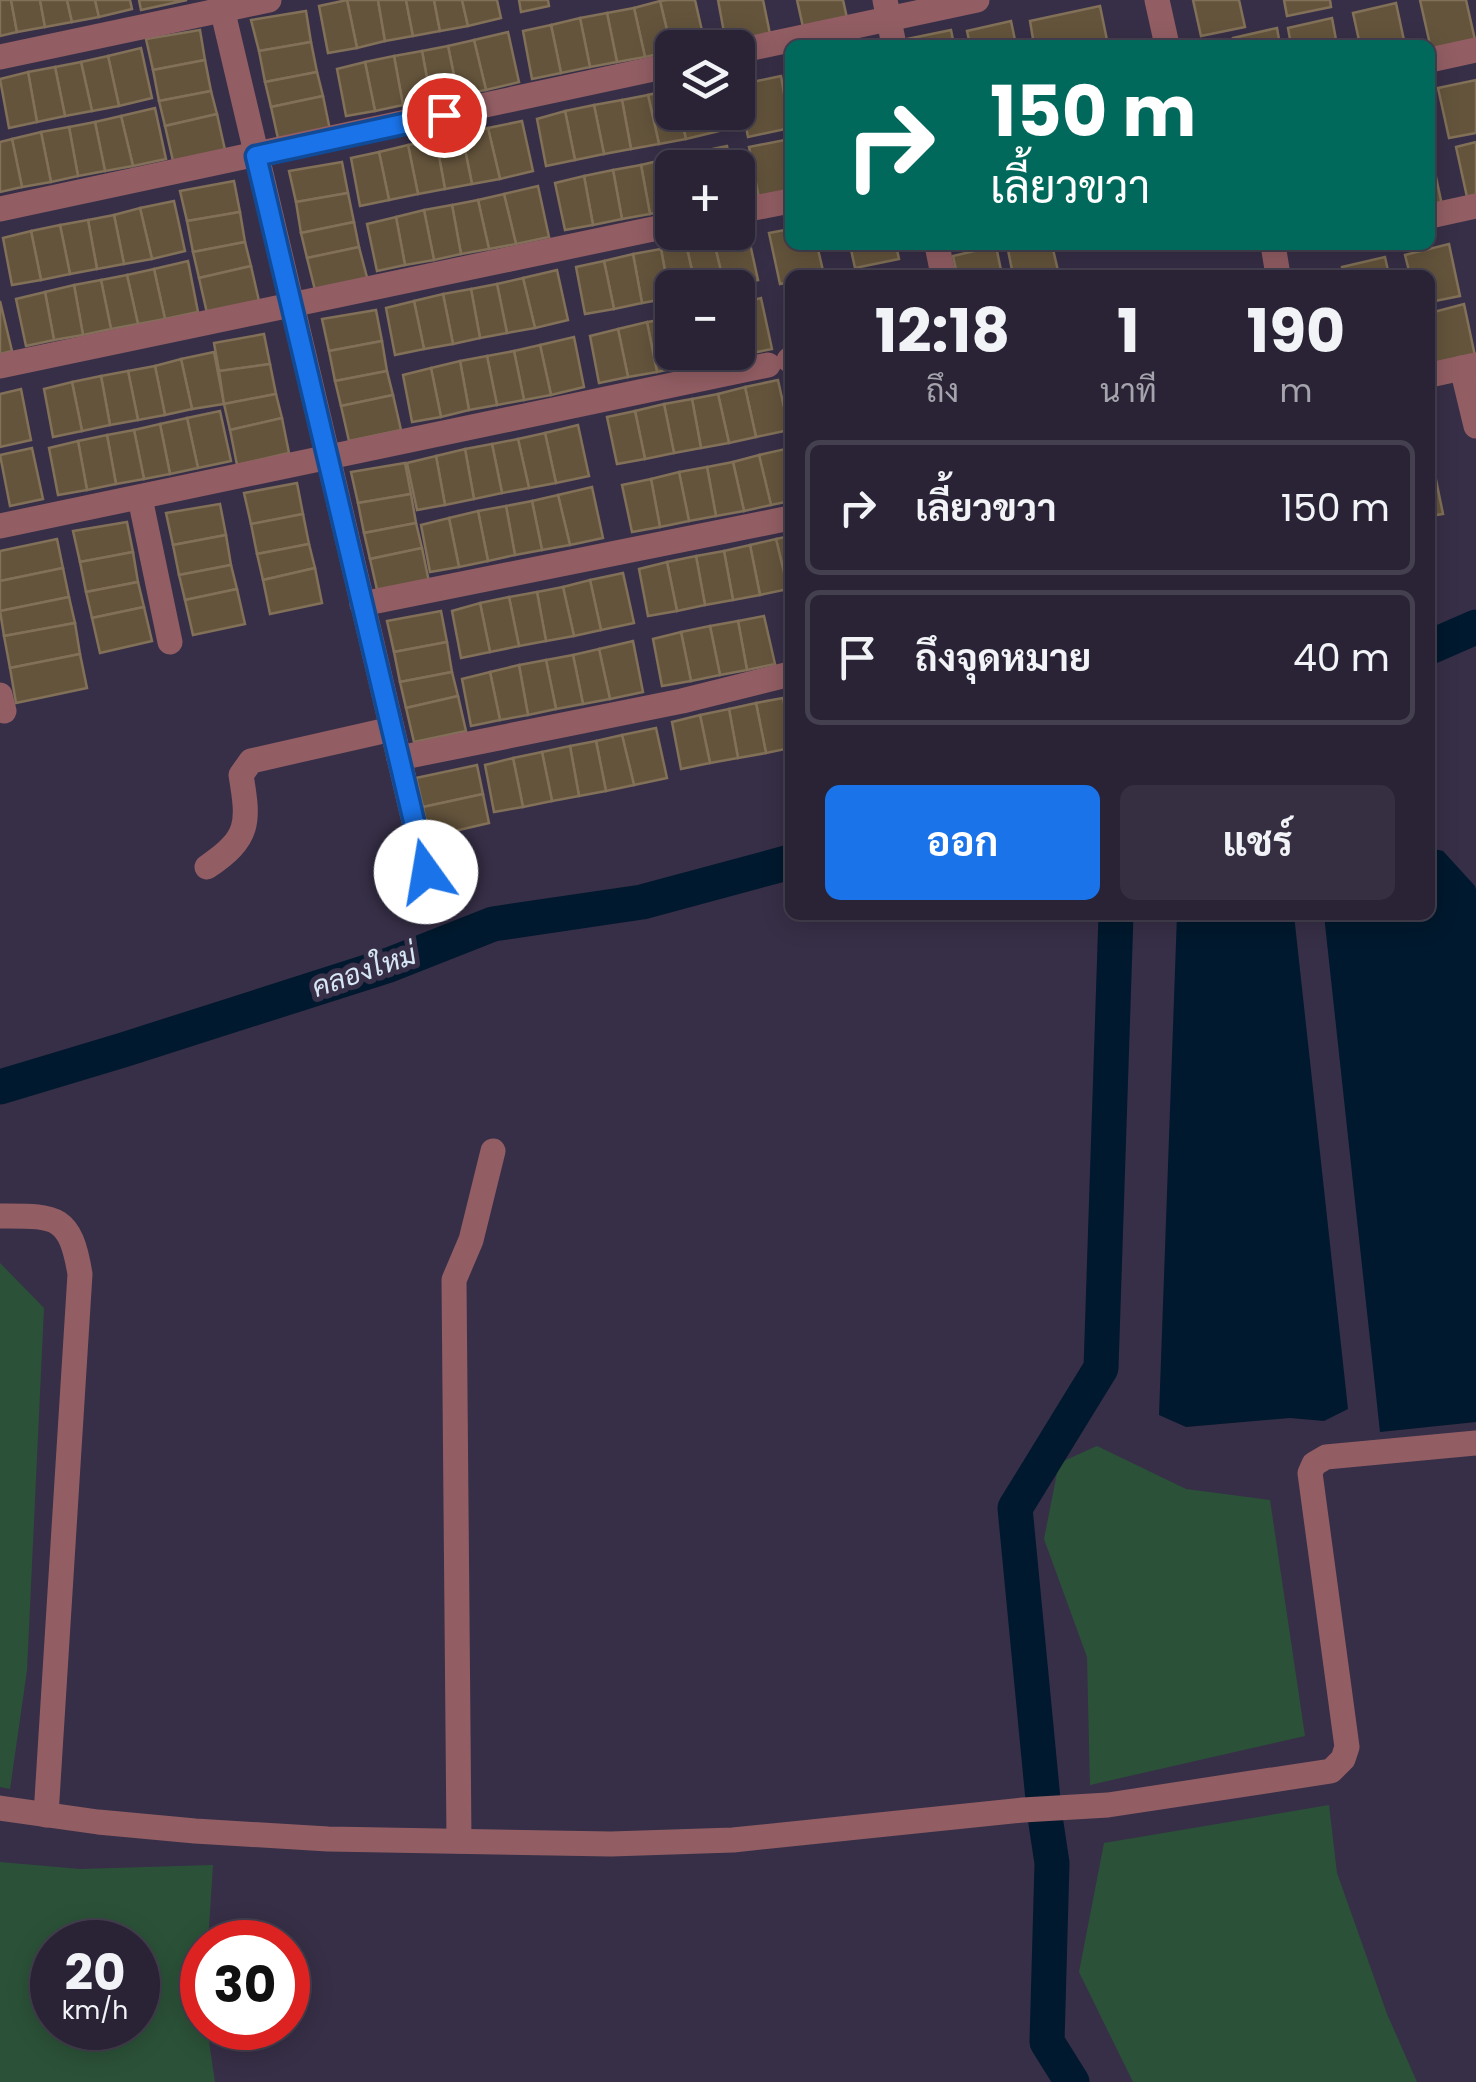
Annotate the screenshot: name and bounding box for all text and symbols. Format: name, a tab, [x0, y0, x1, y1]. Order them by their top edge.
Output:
map controls	[655, 30, 755, 370]
button: layers	[655, 30, 755, 130]
text: 150 m	[990, 62, 1196, 161]
pin	[402, 73, 487, 158]
icon: right	[825, 80, 955, 210]
icon: arrive	[417, 88, 472, 143]
button: +	[655, 150, 755, 250]
text: เลี้ยวขวา	[990, 156, 1150, 219]
button: −	[655, 270, 755, 370]
text: 12:18	[875, 289, 1010, 373]
text: 1	[1117, 289, 1140, 373]
text: 190	[1247, 289, 1345, 373]
text: ถึง	[926, 368, 959, 413]
text: นาที	[1100, 368, 1157, 413]
text: m	[1279, 368, 1312, 413]
icon: right	[830, 480, 885, 535]
text: เลี้ยวขวา	[915, 481, 1057, 534]
text: 150 m	[1281, 481, 1390, 534]
icon: arrive	[830, 630, 885, 685]
text: ถึงจุดหมาย	[915, 631, 1091, 684]
text: 40 m	[1293, 631, 1390, 684]
button: ออก	[825, 785, 1100, 900]
button: แชร์	[1120, 785, 1395, 900]
position arrow	[374, 820, 478, 924]
water label: คลองใหม่	[307, 934, 423, 1007]
speed limit sign: 30	[180, 1920, 310, 2050]
text: 20	[64, 1937, 126, 2008]
text: km/h	[62, 1993, 128, 2028]

